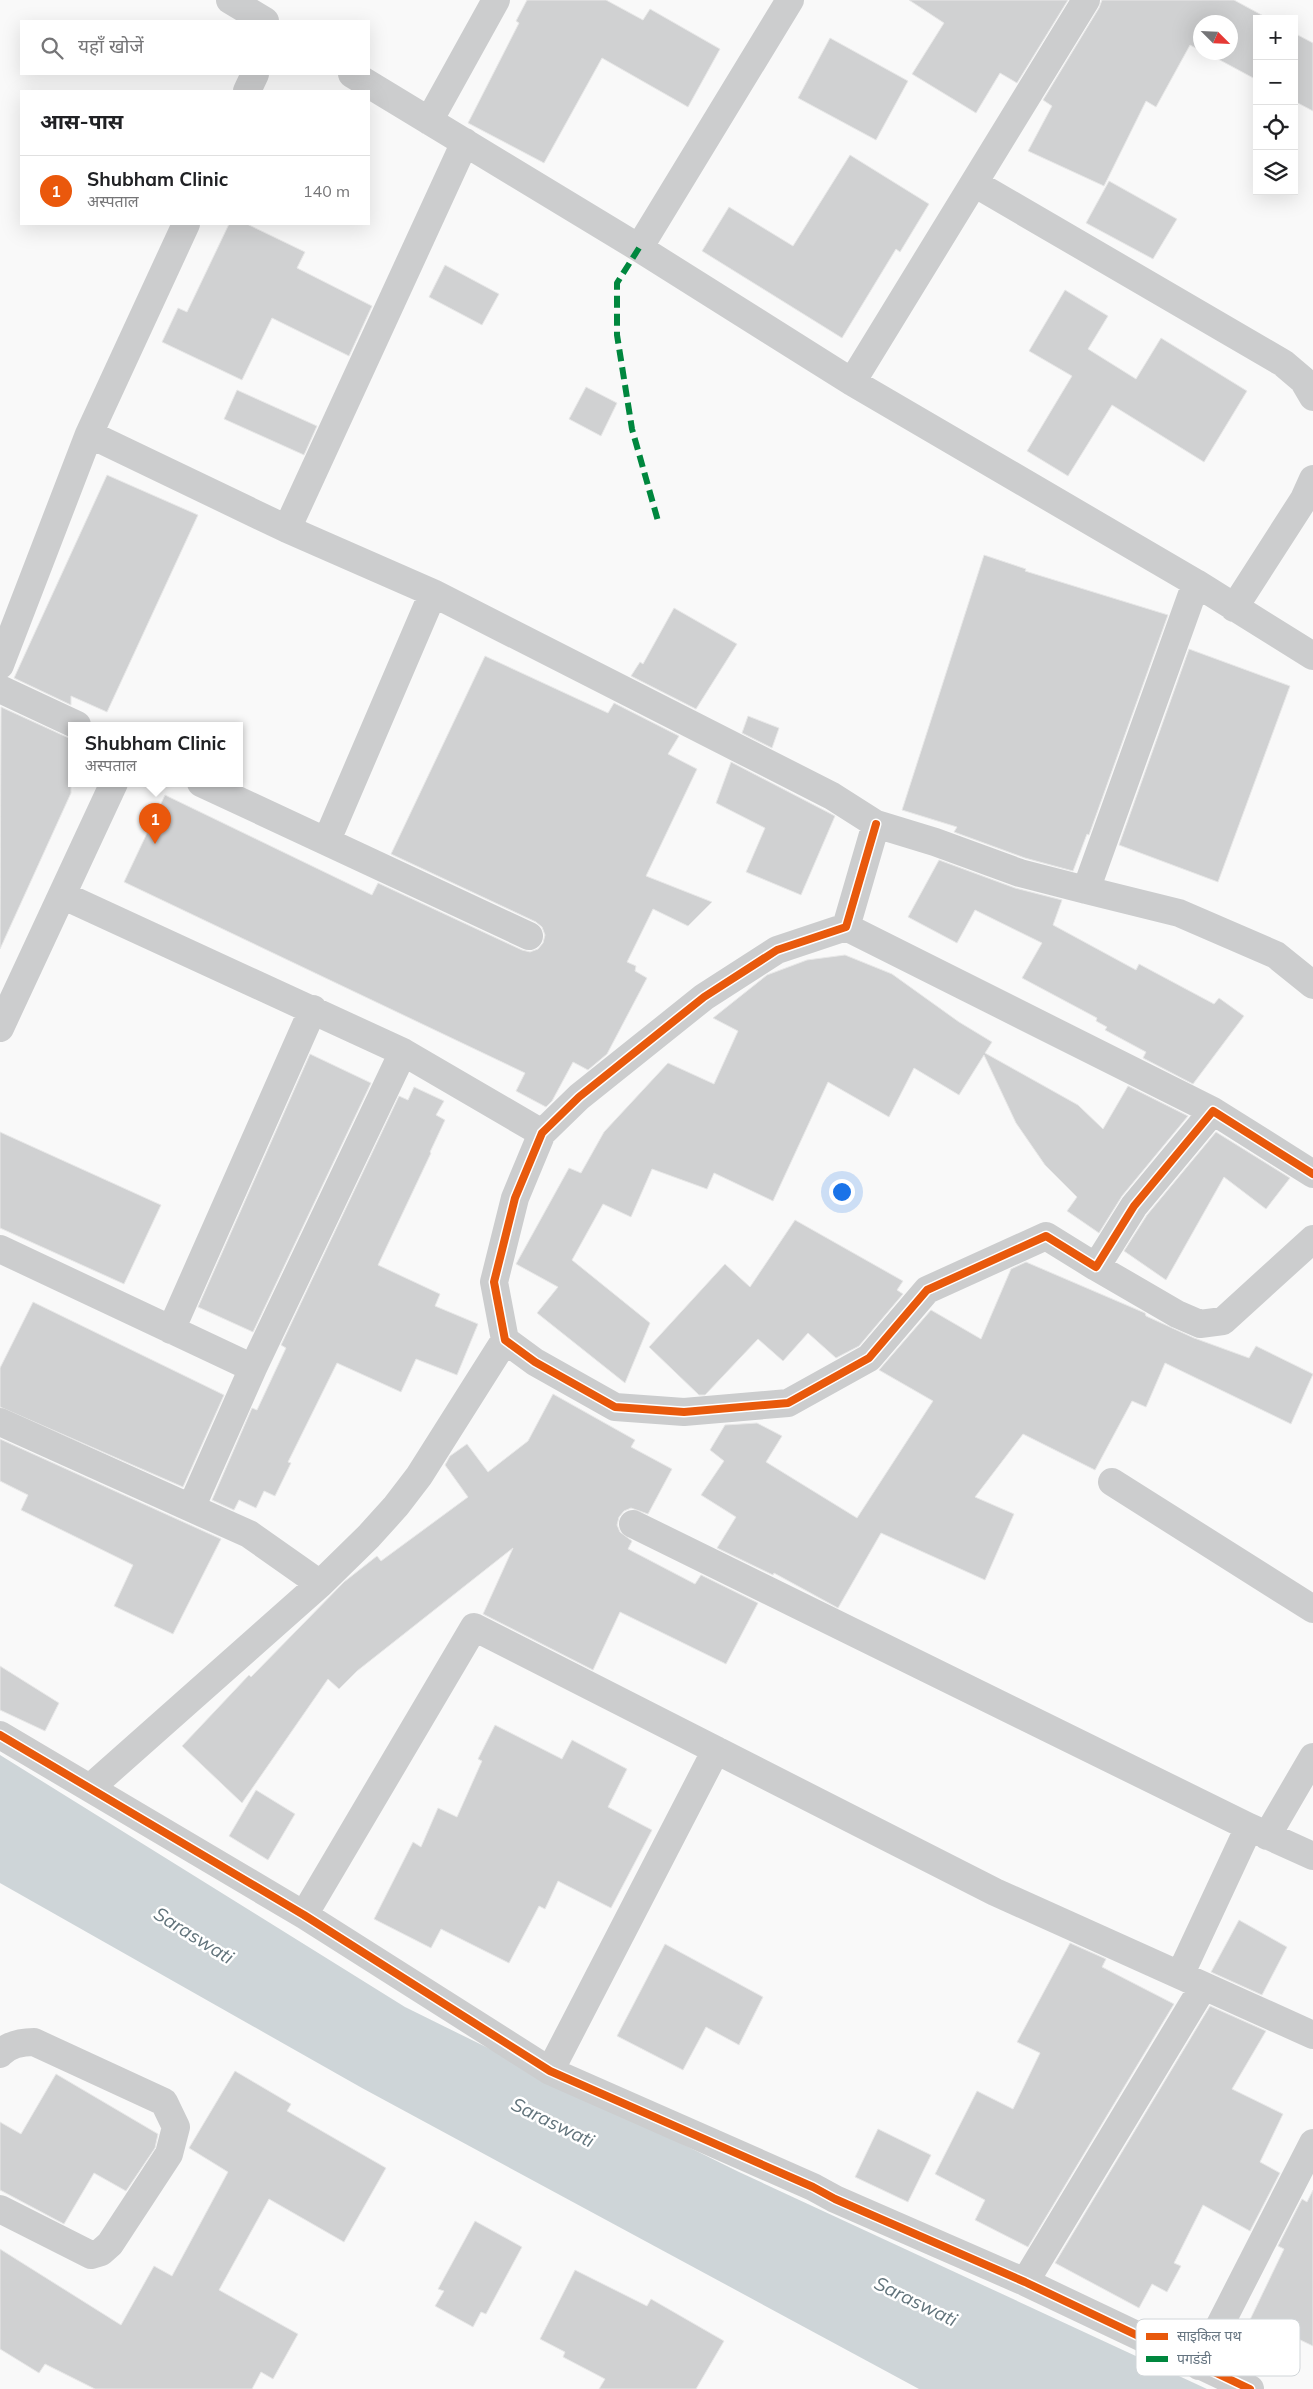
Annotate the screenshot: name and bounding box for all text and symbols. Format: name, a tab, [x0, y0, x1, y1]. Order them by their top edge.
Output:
north arrow	[1193, 15, 1238, 60]
map controls	[1253, 15, 1298, 195]
button: +	[1253, 15, 1298, 60]
search box	[20, 20, 370, 75]
icon: search	[38, 34, 66, 62]
text: यहाँ खोजें	[78, 34, 144, 58]
button: −	[1253, 60, 1298, 105]
button: locate	[1253, 105, 1298, 150]
text: आस-पास	[40, 108, 123, 134]
button: layers	[1253, 150, 1298, 195]
text: Shubham Clinic	[87, 167, 228, 191]
text: 1	[51, 181, 61, 201]
text: 140 m	[303, 181, 350, 201]
text: अस्पताल	[87, 191, 139, 211]
popup	[68, 722, 243, 787]
text: Shubham Clinic	[85, 731, 226, 755]
text: अस्पताल	[85, 755, 137, 775]
pin: 1	[139, 803, 171, 844]
your location	[829, 1179, 855, 1205]
water label: Saraswati	[150, 1901, 239, 1969]
water label: Saraswati	[507, 2092, 599, 2153]
water label: Saraswati	[870, 2271, 962, 2332]
legend	[1136, 2319, 1300, 2376]
text: साइकिल पथ	[1177, 2327, 1242, 2345]
text: पगडंडी	[1177, 2350, 1212, 2368]

